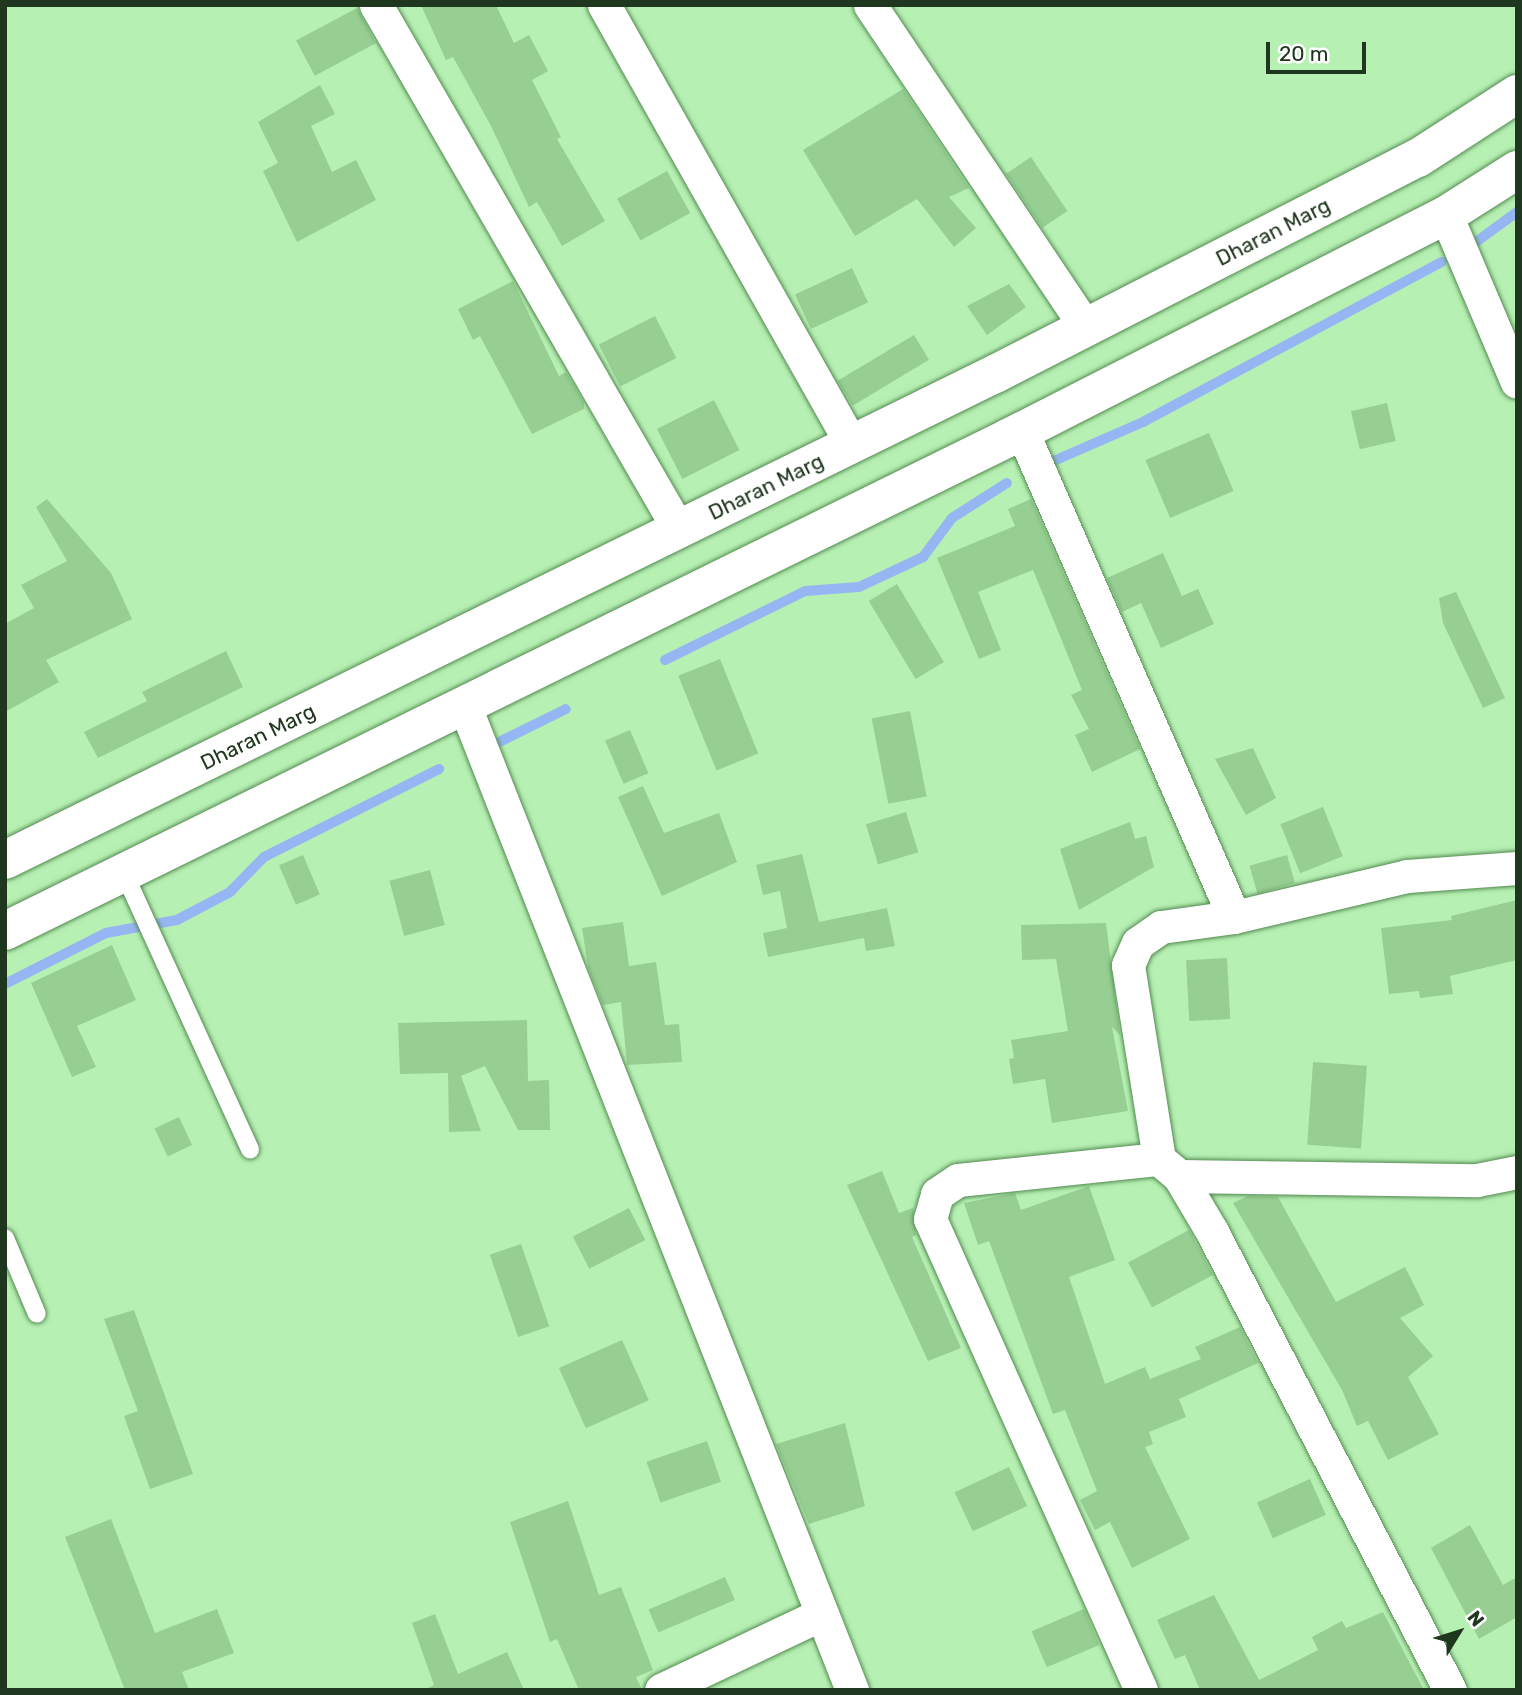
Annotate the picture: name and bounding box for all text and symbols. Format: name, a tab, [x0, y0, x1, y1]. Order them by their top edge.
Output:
scale bar	[1270, 28, 1370, 72]
text: 20 m	[1279, 41, 1328, 66]
street label: Dharan Marg	[1212, 192, 1334, 272]
street label: Dharan Marg	[704, 448, 828, 526]
street label: Dharan Marg	[196, 698, 320, 776]
north arrow	[1424, 1597, 1494, 1667]
text: N	[1463, 1606, 1489, 1631]

